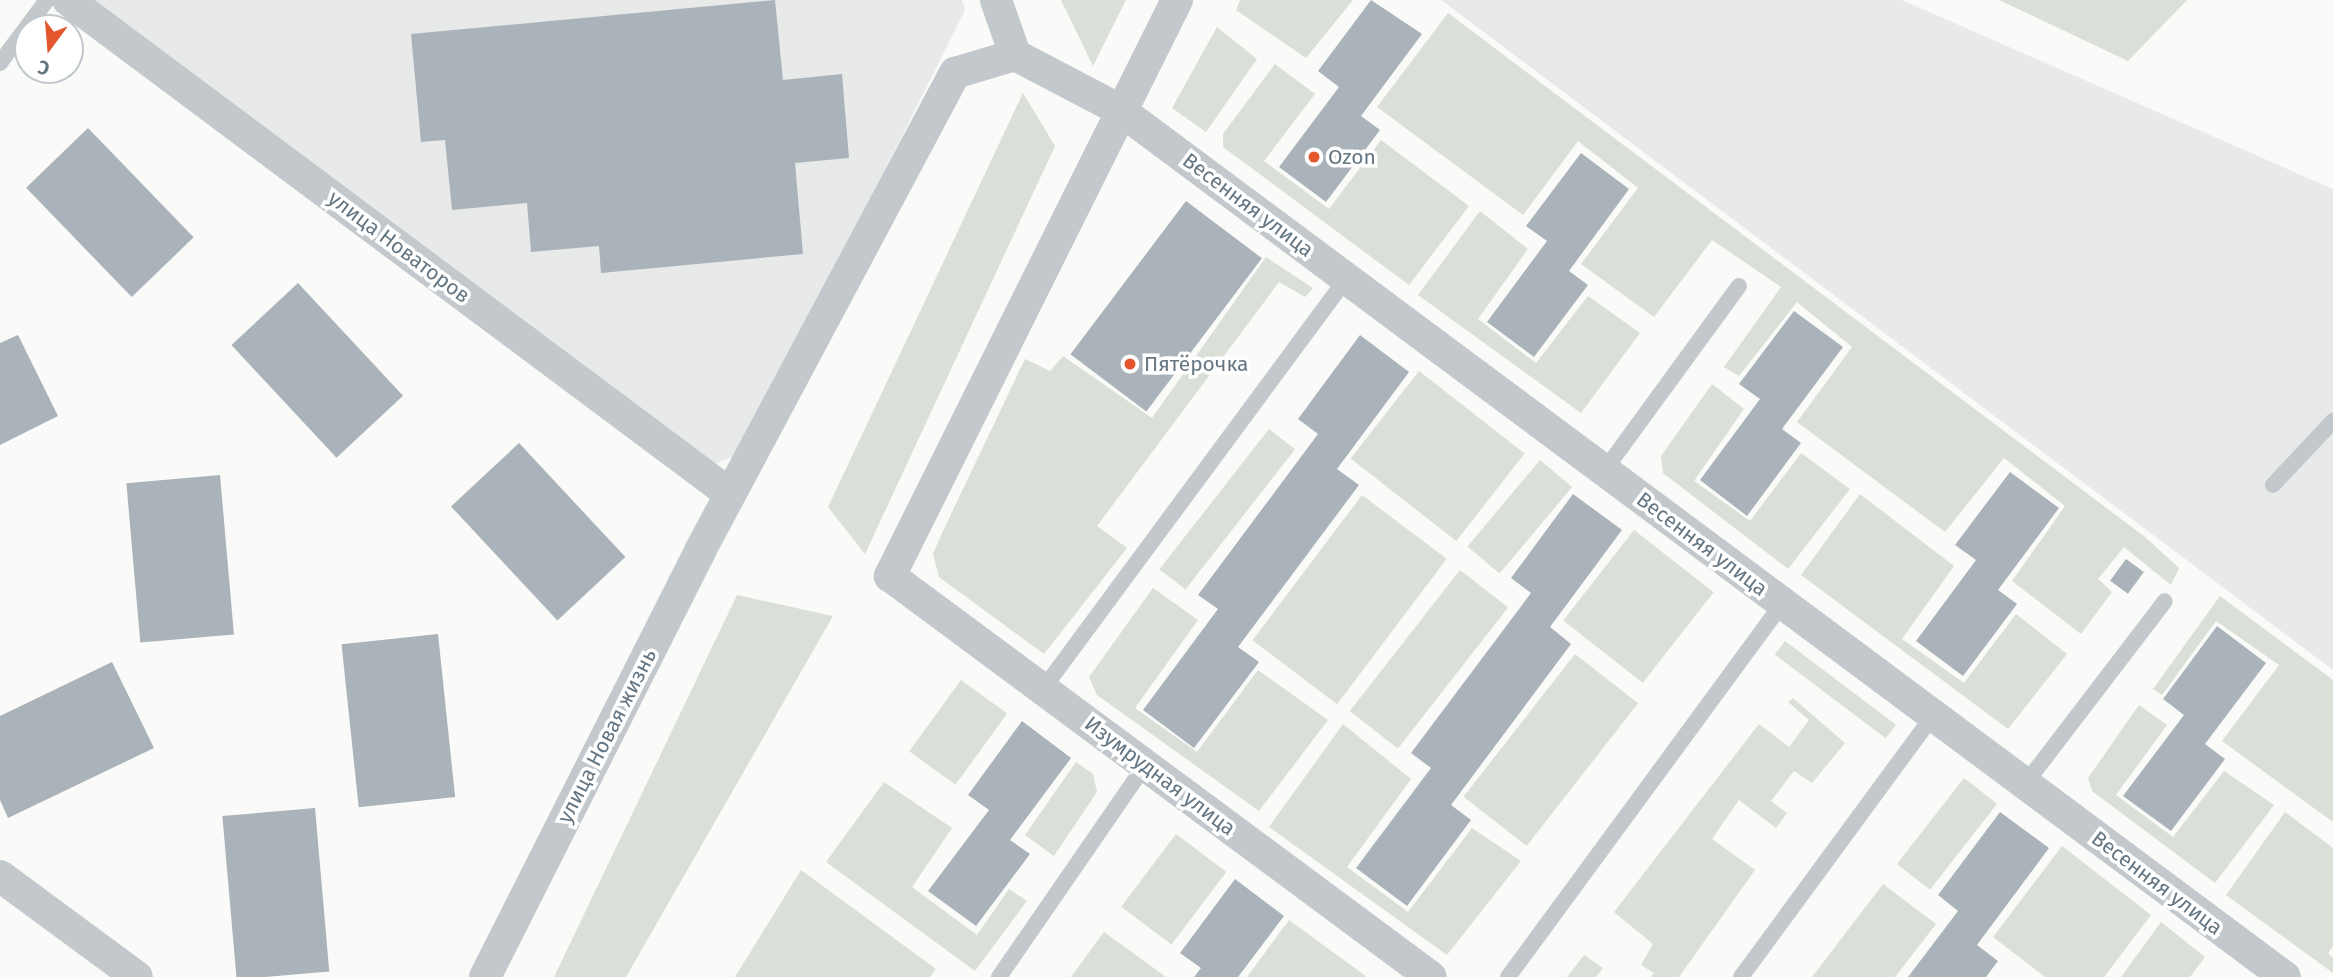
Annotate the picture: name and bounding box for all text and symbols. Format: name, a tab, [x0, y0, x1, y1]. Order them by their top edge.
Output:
north arrow	[14, 14, 84, 84]
text: С	[35, 55, 52, 80]
place label: Ozon	[1328, 144, 1376, 170]
street label: Весенняя улица	[1178, 148, 1318, 262]
marker: Ozon	[1306, 149, 1322, 165]
street label: улица Новаторов	[323, 185, 475, 309]
place label: Пятёрочка	[1144, 351, 1248, 377]
marker: Пятёрочка	[1122, 356, 1138, 372]
street label: Весенняя улица	[1632, 487, 1772, 601]
street label: улица Новая жизнь	[552, 645, 662, 827]
street label: Изумрудная улица	[1079, 711, 1241, 841]
street label: Весенняя улица	[2087, 826, 2227, 940]

